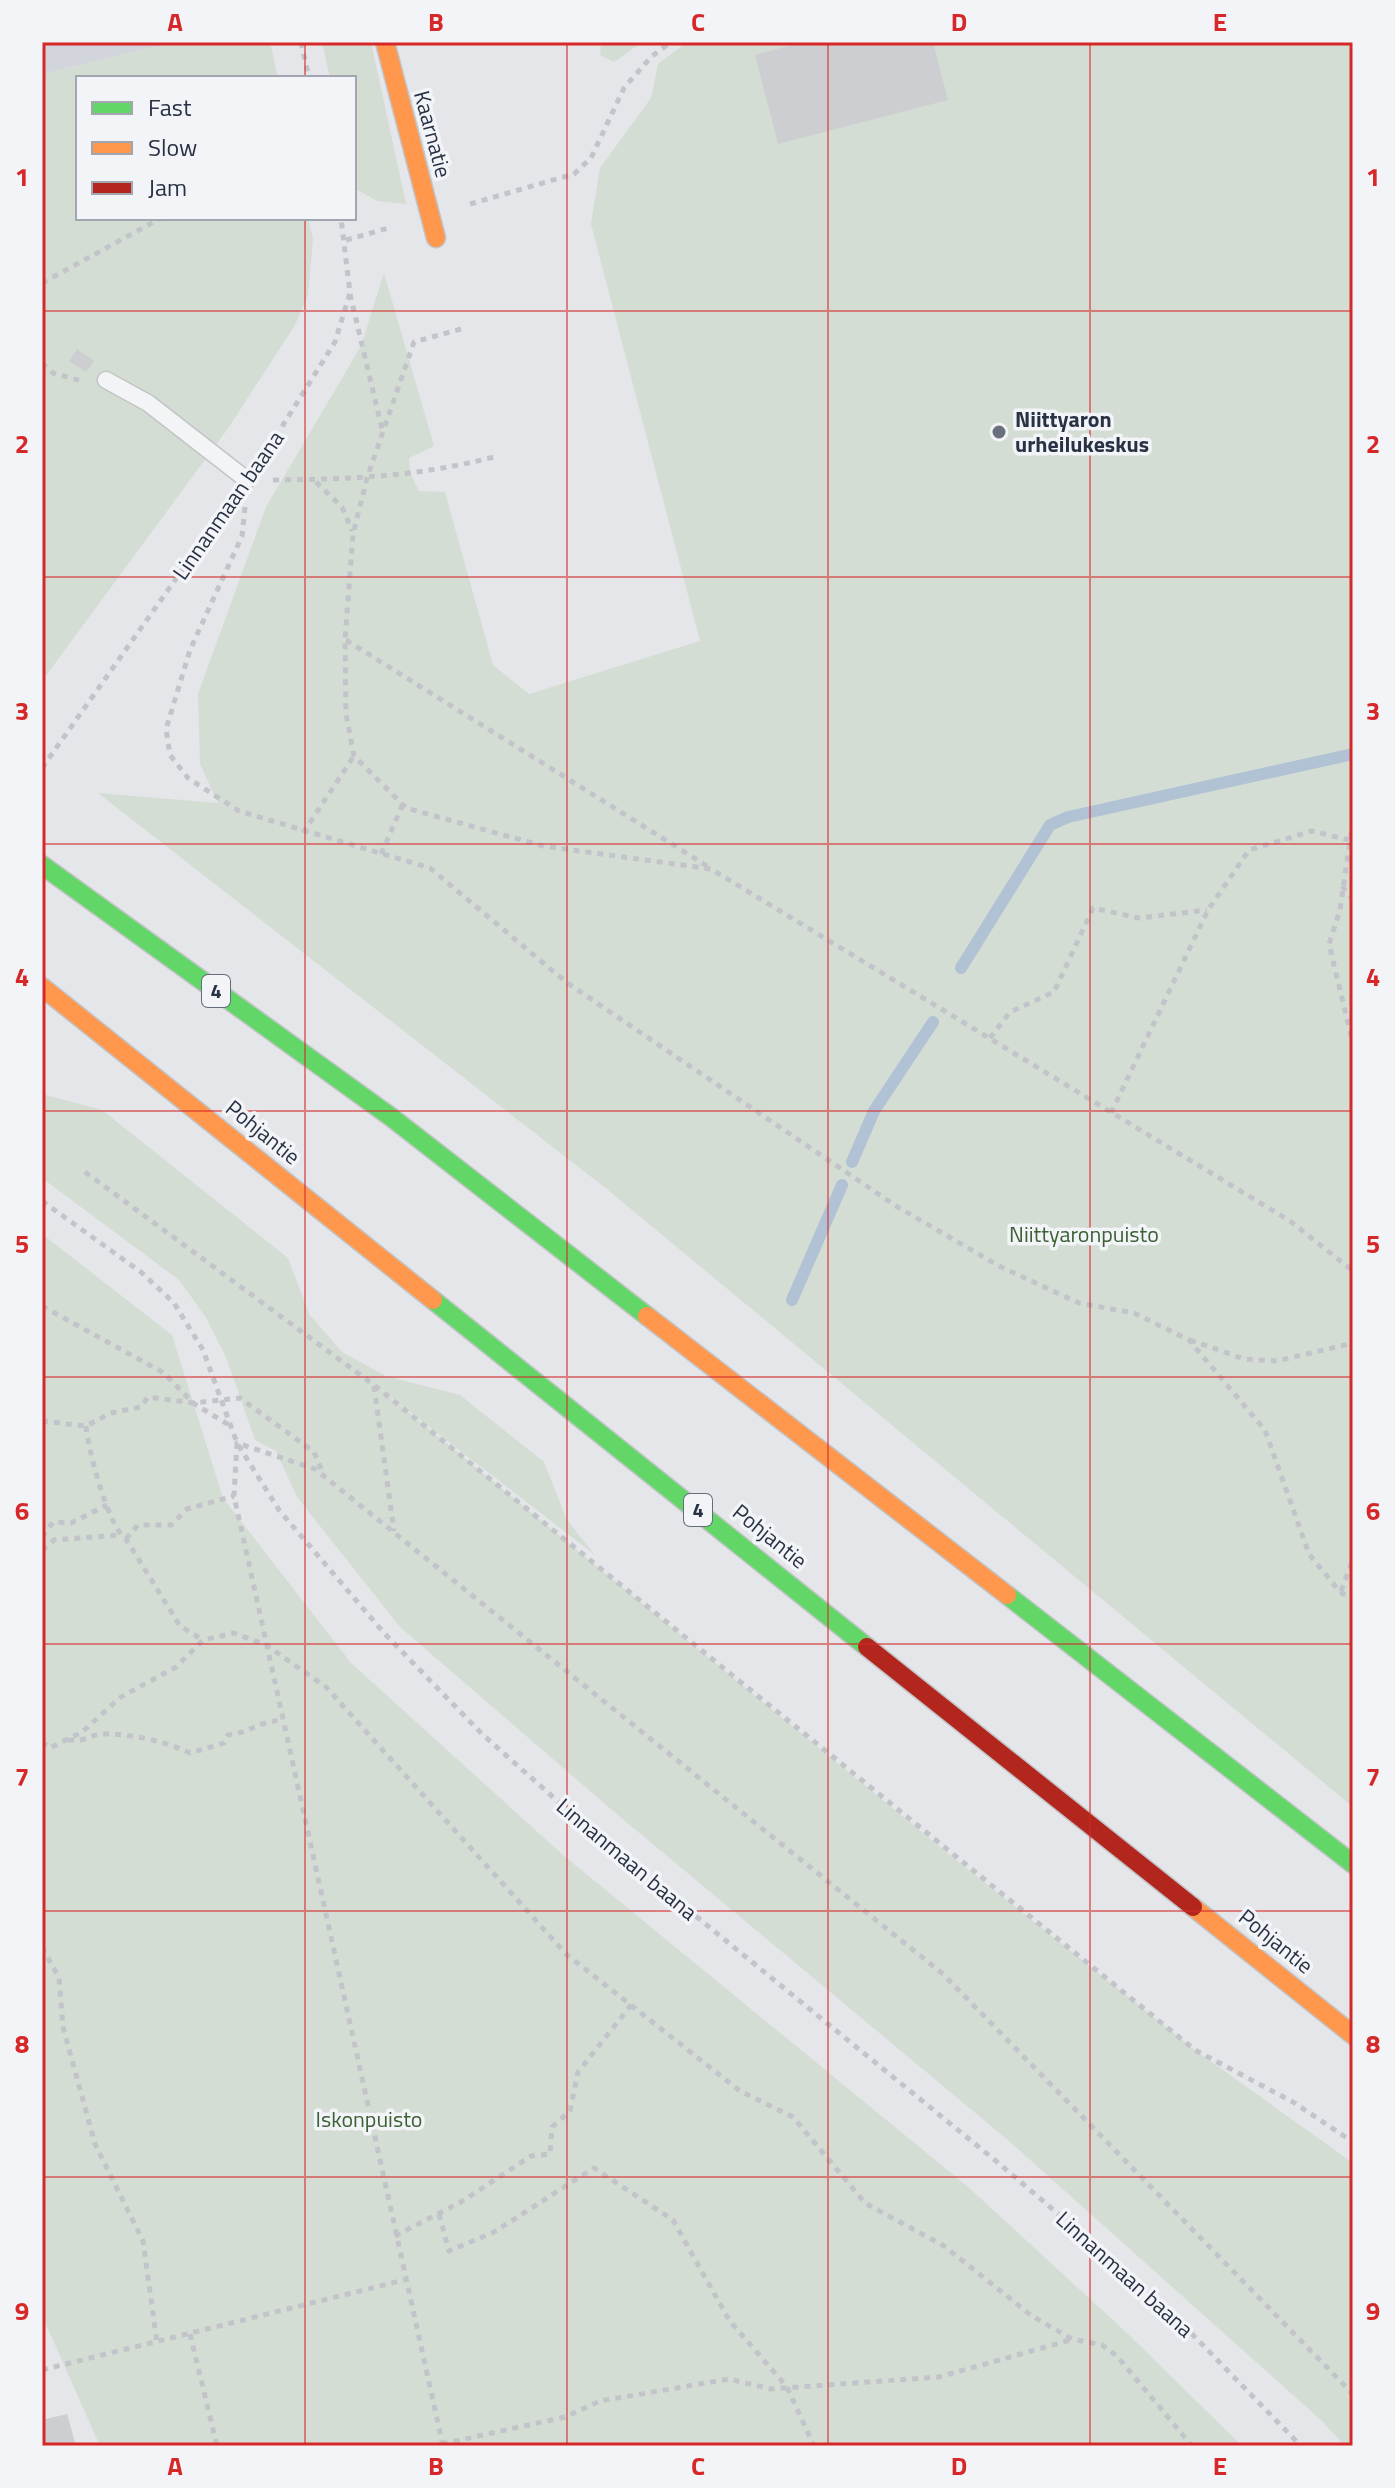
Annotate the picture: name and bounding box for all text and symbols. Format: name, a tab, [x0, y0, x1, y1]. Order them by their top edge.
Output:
text: A	[167, 2, 183, 41]
text: B	[428, 2, 444, 41]
text: C	[691, 2, 705, 41]
text: D	[951, 2, 967, 41]
text: E	[1213, 2, 1227, 41]
legend	[76, 76, 356, 220]
street label: Kaarnatie	[405, 87, 461, 181]
text: Fast	[148, 89, 192, 125]
text: Slow	[148, 129, 197, 165]
text: 1	[15, 157, 29, 196]
text: 1	[1366, 157, 1380, 196]
text: Jam	[148, 169, 187, 205]
place label: Niittyaron urheilukeskus	[1015, 402, 1149, 461]
street label: Linnanmaan baana	[164, 423, 292, 587]
marker: Niittyaron urheilukeskus	[990, 423, 1008, 441]
text: 2	[15, 424, 29, 463]
text: 2	[1366, 424, 1380, 463]
text: 3	[15, 691, 29, 730]
text: 3	[1366, 691, 1380, 730]
text: 4	[15, 957, 29, 996]
text: 4	[1366, 957, 1380, 996]
road number: 4	[202, 975, 230, 1007]
street label: Pohjantie	[218, 1091, 308, 1173]
park label: Niittyaronpuisto	[1009, 1217, 1159, 1251]
text: 5	[15, 1224, 29, 1263]
text: 5	[1366, 1224, 1380, 1263]
text: 6	[15, 1491, 29, 1530]
text: 6	[1366, 1491, 1380, 1530]
road number: 4	[684, 1494, 712, 1526]
street label: Pohjantie	[725, 1495, 815, 1577]
text: 7	[15, 1757, 29, 1796]
text: 7	[1366, 1757, 1380, 1796]
street label: Linnanmaan baana	[549, 1790, 705, 1928]
street label: Pohjantie	[1231, 1900, 1321, 1982]
text: 8	[15, 2024, 29, 2063]
text: 8	[1366, 2024, 1380, 2063]
park label: Iskonpuisto	[316, 2102, 423, 2136]
street label: Linnanmaan baana	[1048, 2203, 1202, 2345]
text: 9	[15, 2291, 29, 2330]
text: 9	[1366, 2291, 1380, 2330]
text: A	[167, 2446, 183, 2485]
text: B	[428, 2446, 444, 2485]
text: C	[691, 2446, 705, 2485]
text: D	[951, 2446, 967, 2485]
text: E	[1213, 2446, 1227, 2485]

